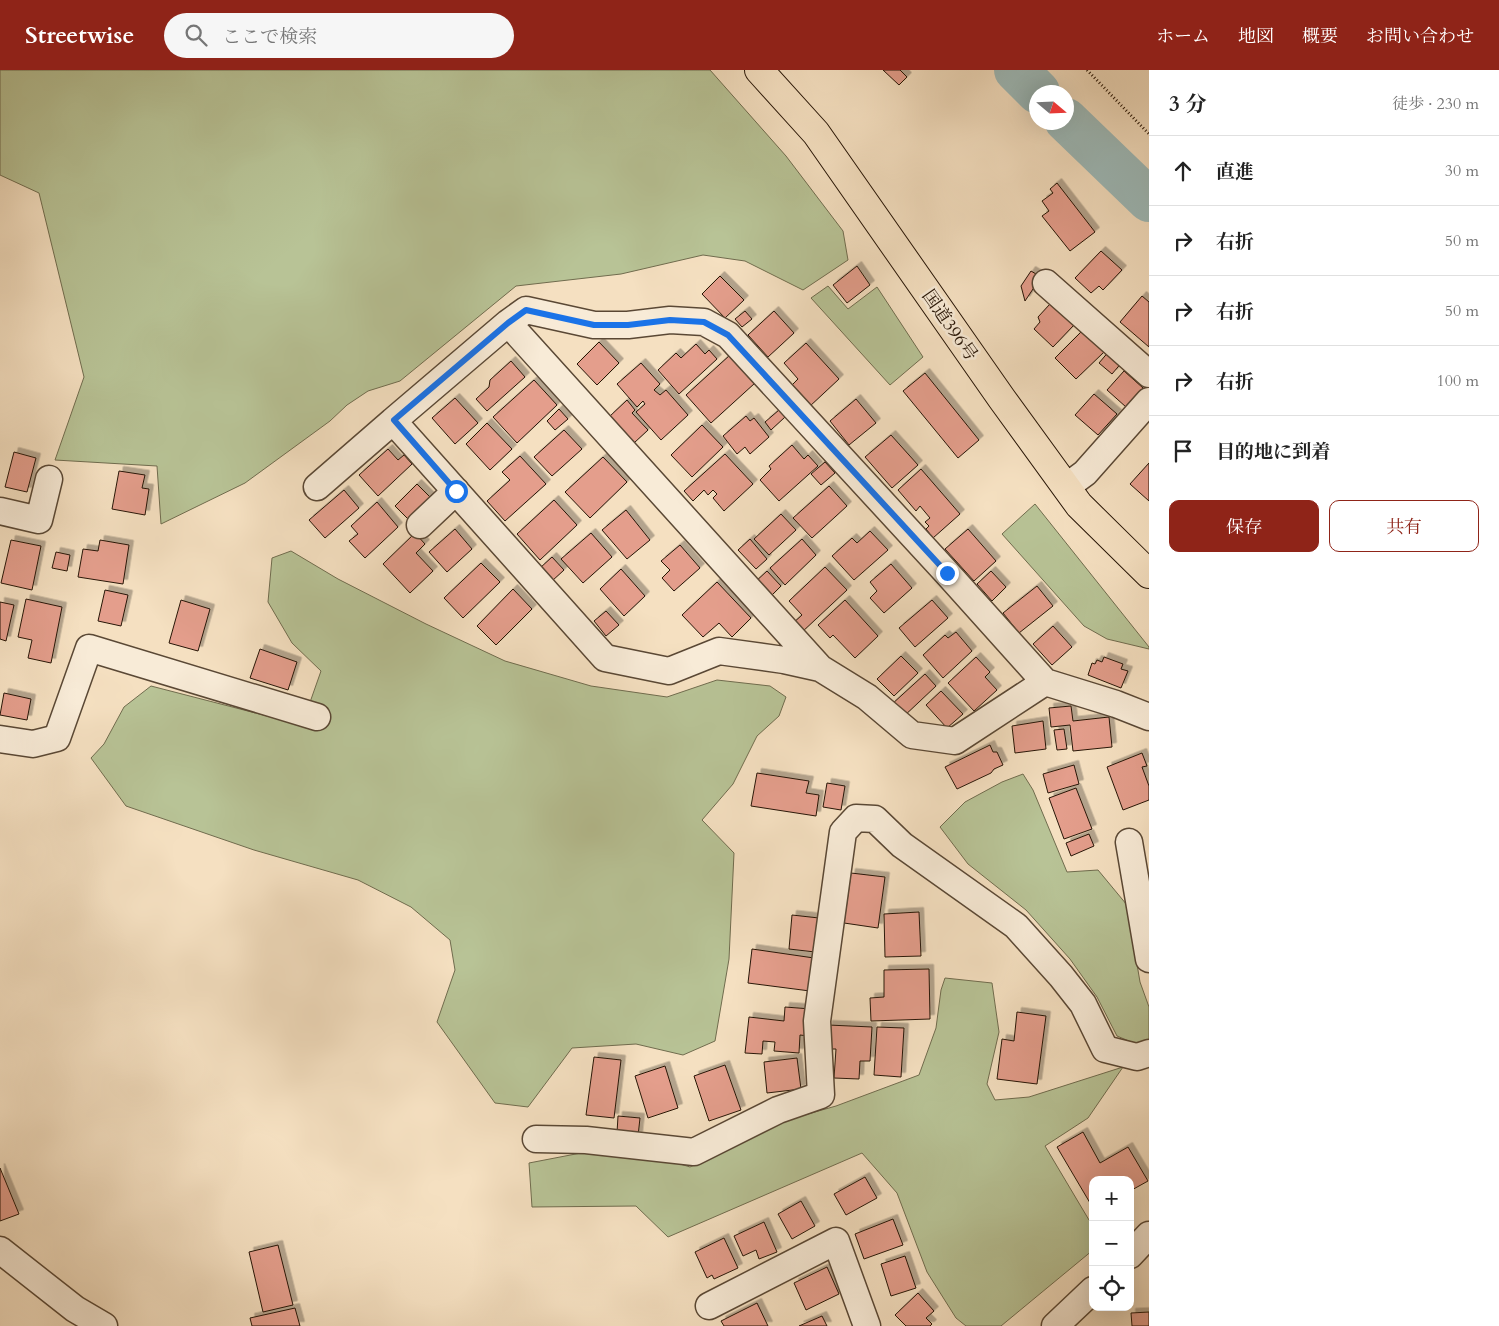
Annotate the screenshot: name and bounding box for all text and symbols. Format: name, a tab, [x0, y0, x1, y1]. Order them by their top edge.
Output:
search box	[164, 13, 514, 58]
text: Streetwise	[25, 19, 134, 52]
icon: search	[182, 21, 210, 49]
text: ここで検索	[222, 24, 317, 50]
text: ホーム	[1156, 24, 1210, 49]
text: 地図	[1238, 24, 1274, 49]
text: 概要	[1302, 24, 1338, 49]
text: お問い合わせ	[1366, 24, 1474, 49]
north arrow	[1029, 85, 1074, 130]
text: 3 分	[1169, 90, 1206, 119]
text: 徒歩 · 230 m	[1392, 93, 1479, 115]
icon: ahead	[1169, 157, 1197, 185]
text: 直進	[1216, 159, 1254, 185]
text: 30 m	[1445, 160, 1479, 182]
icon: right	[1169, 227, 1197, 255]
text: 右折	[1216, 229, 1254, 255]
text: 50 m	[1445, 230, 1479, 252]
street label: 国道396号	[916, 285, 983, 366]
icon: right	[1169, 297, 1197, 325]
text: 右折	[1216, 299, 1254, 325]
text: 50 m	[1445, 300, 1479, 322]
icon: right	[1169, 367, 1197, 395]
text: 右折	[1216, 369, 1254, 395]
text: 100 m	[1437, 370, 1479, 392]
icon: arrive	[1169, 437, 1197, 465]
text: 目的地に到着	[1216, 439, 1330, 465]
route start	[445, 480, 468, 503]
button: 保存	[1169, 500, 1319, 552]
button: 共有	[1329, 500, 1479, 552]
route end	[936, 562, 959, 585]
map controls	[1089, 1176, 1134, 1311]
button: +	[1089, 1176, 1134, 1221]
button: −	[1089, 1221, 1134, 1266]
button: locate	[1089, 1266, 1134, 1311]

